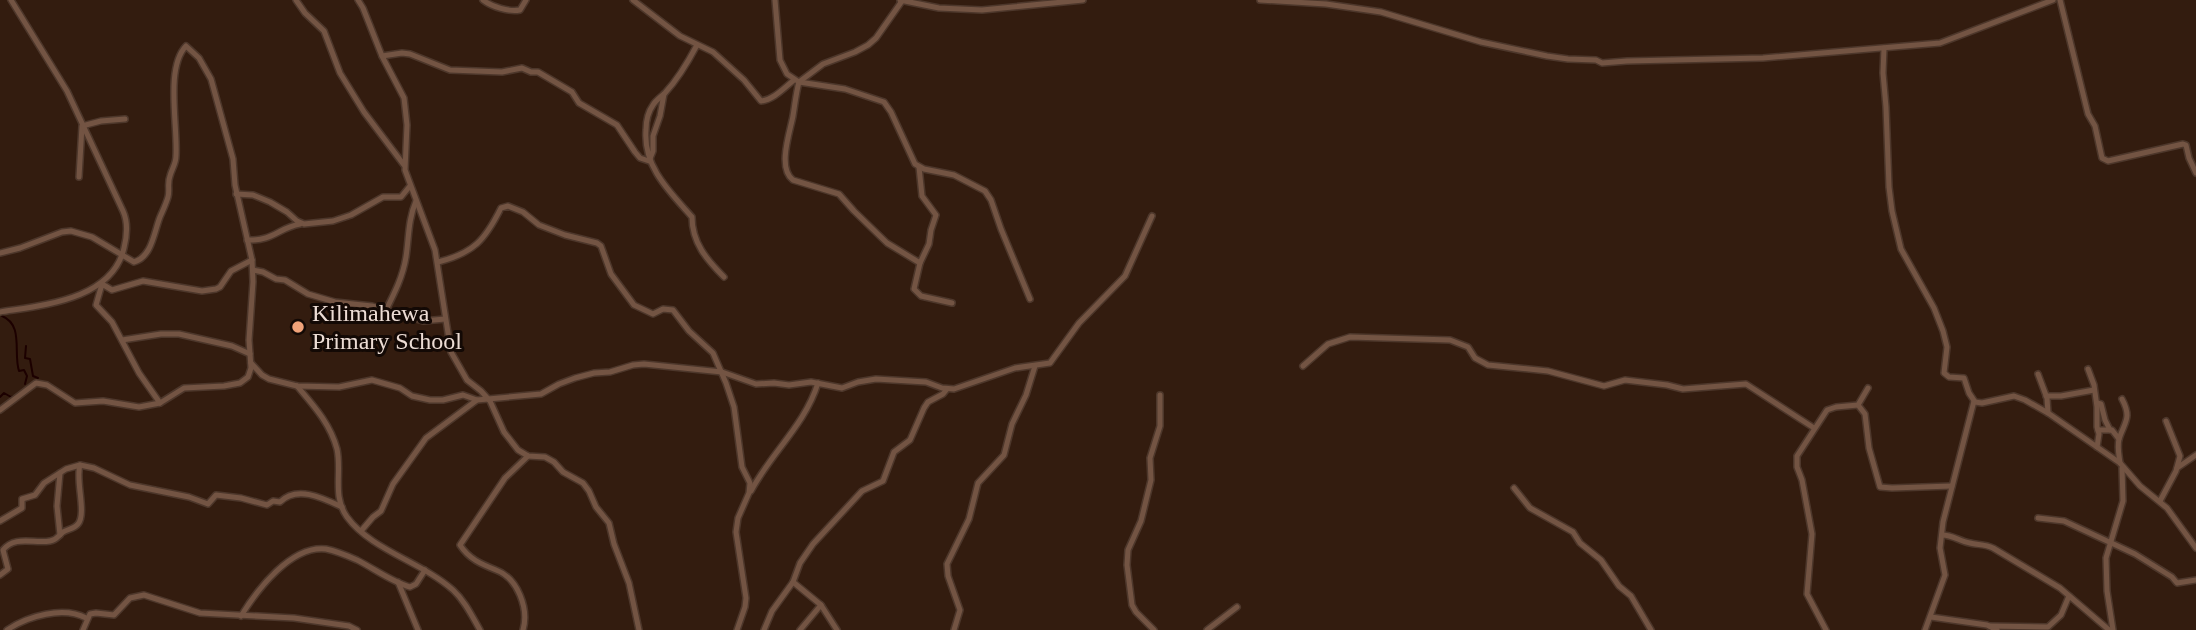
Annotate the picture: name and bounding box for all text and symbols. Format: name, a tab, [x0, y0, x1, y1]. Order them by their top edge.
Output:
place label: Kilimahewa Primary School	[312, 300, 462, 354]
marker: Kilimahewa Primary School	[290, 319, 306, 335]

